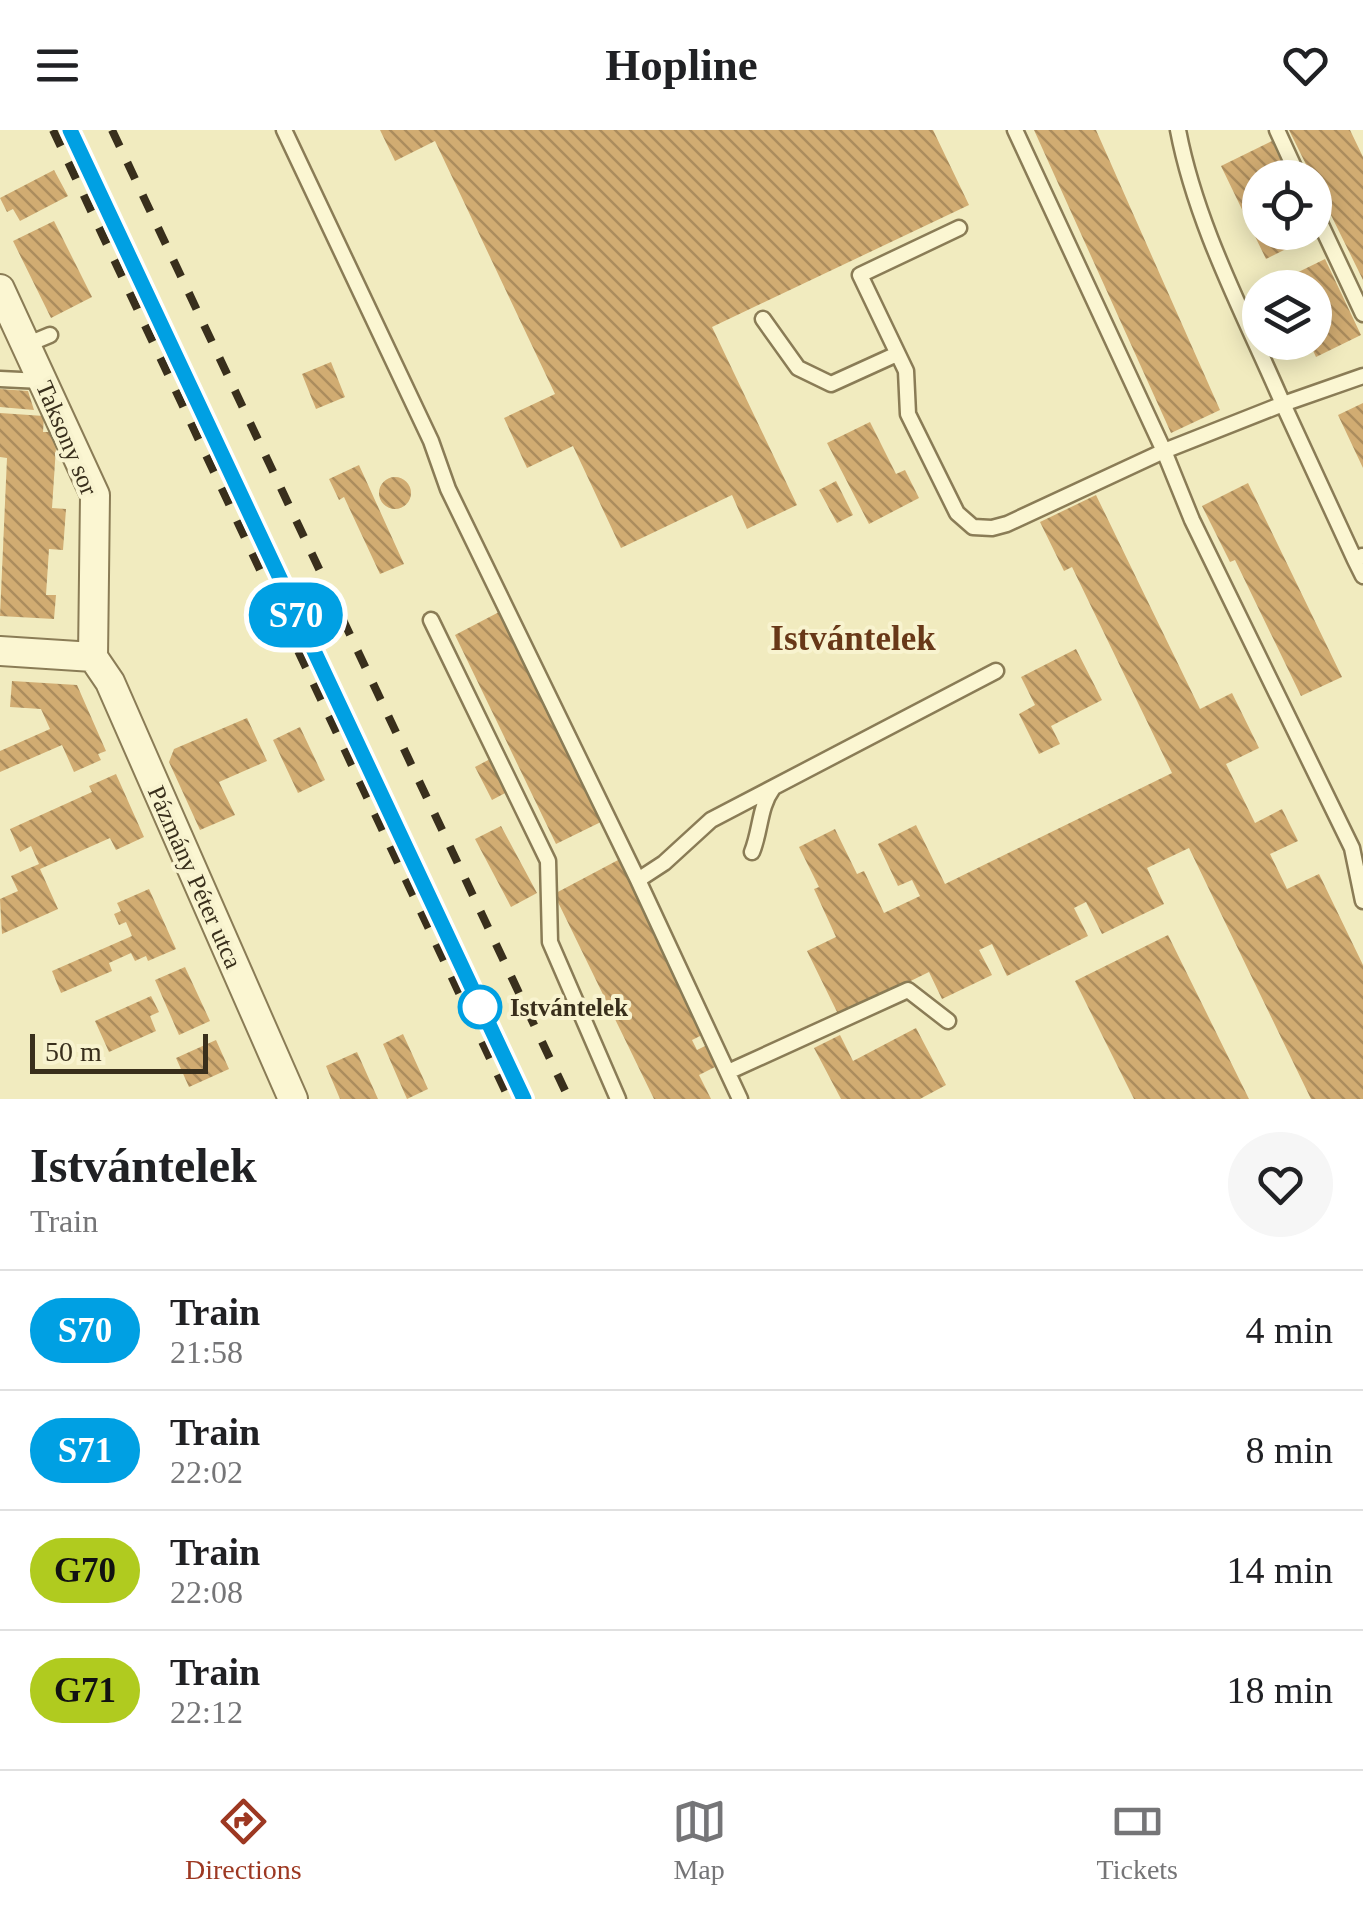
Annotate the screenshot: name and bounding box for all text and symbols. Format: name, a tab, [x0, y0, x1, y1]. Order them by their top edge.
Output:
icon: menu	[30, 38, 85, 93]
icon: heart	[1278, 38, 1333, 93]
text: Hopline	[605, 40, 758, 90]
map controls	[1242, 160, 1332, 360]
button: locate	[1242, 160, 1332, 250]
button: layers	[1242, 270, 1332, 360]
street label: Taksony sor	[31, 377, 103, 500]
line badge: S70	[238, 582, 354, 648]
text: S70	[269, 596, 323, 635]
district label: Istvántelek	[770, 619, 936, 658]
street label: Pázmány Péter utca	[143, 781, 247, 973]
marker: Istvántelek	[459, 986, 501, 1028]
place label: Istvántelek	[510, 994, 628, 1021]
scale bar	[30, 1029, 208, 1074]
text: 50 m	[45, 1036, 102, 1067]
button: heart	[1228, 1132, 1333, 1237]
text: Istvántelek	[30, 1139, 257, 1192]
text: Train	[30, 1203, 98, 1239]
text: Train	[170, 1291, 260, 1333]
text: 4 min	[1245, 1309, 1333, 1351]
text: S70	[58, 1311, 112, 1350]
text: 21:58	[170, 1334, 243, 1370]
text: Train	[170, 1411, 260, 1453]
text: 8 min	[1245, 1429, 1333, 1471]
text: S71	[58, 1431, 112, 1470]
text: 22:02	[170, 1454, 243, 1490]
text: Train	[170, 1531, 260, 1573]
text: 14 min	[1226, 1549, 1333, 1591]
text: G70	[54, 1551, 116, 1590]
text: 22:08	[170, 1574, 243, 1610]
text: Train	[170, 1651, 260, 1693]
text: 18 min	[1226, 1669, 1333, 1711]
text: G71	[54, 1671, 116, 1710]
text: 22:12	[170, 1694, 243, 1730]
tab: Directions	[185, 1794, 302, 1886]
tab: Map	[672, 1794, 727, 1886]
tab: Tickets	[1097, 1794, 1178, 1886]

